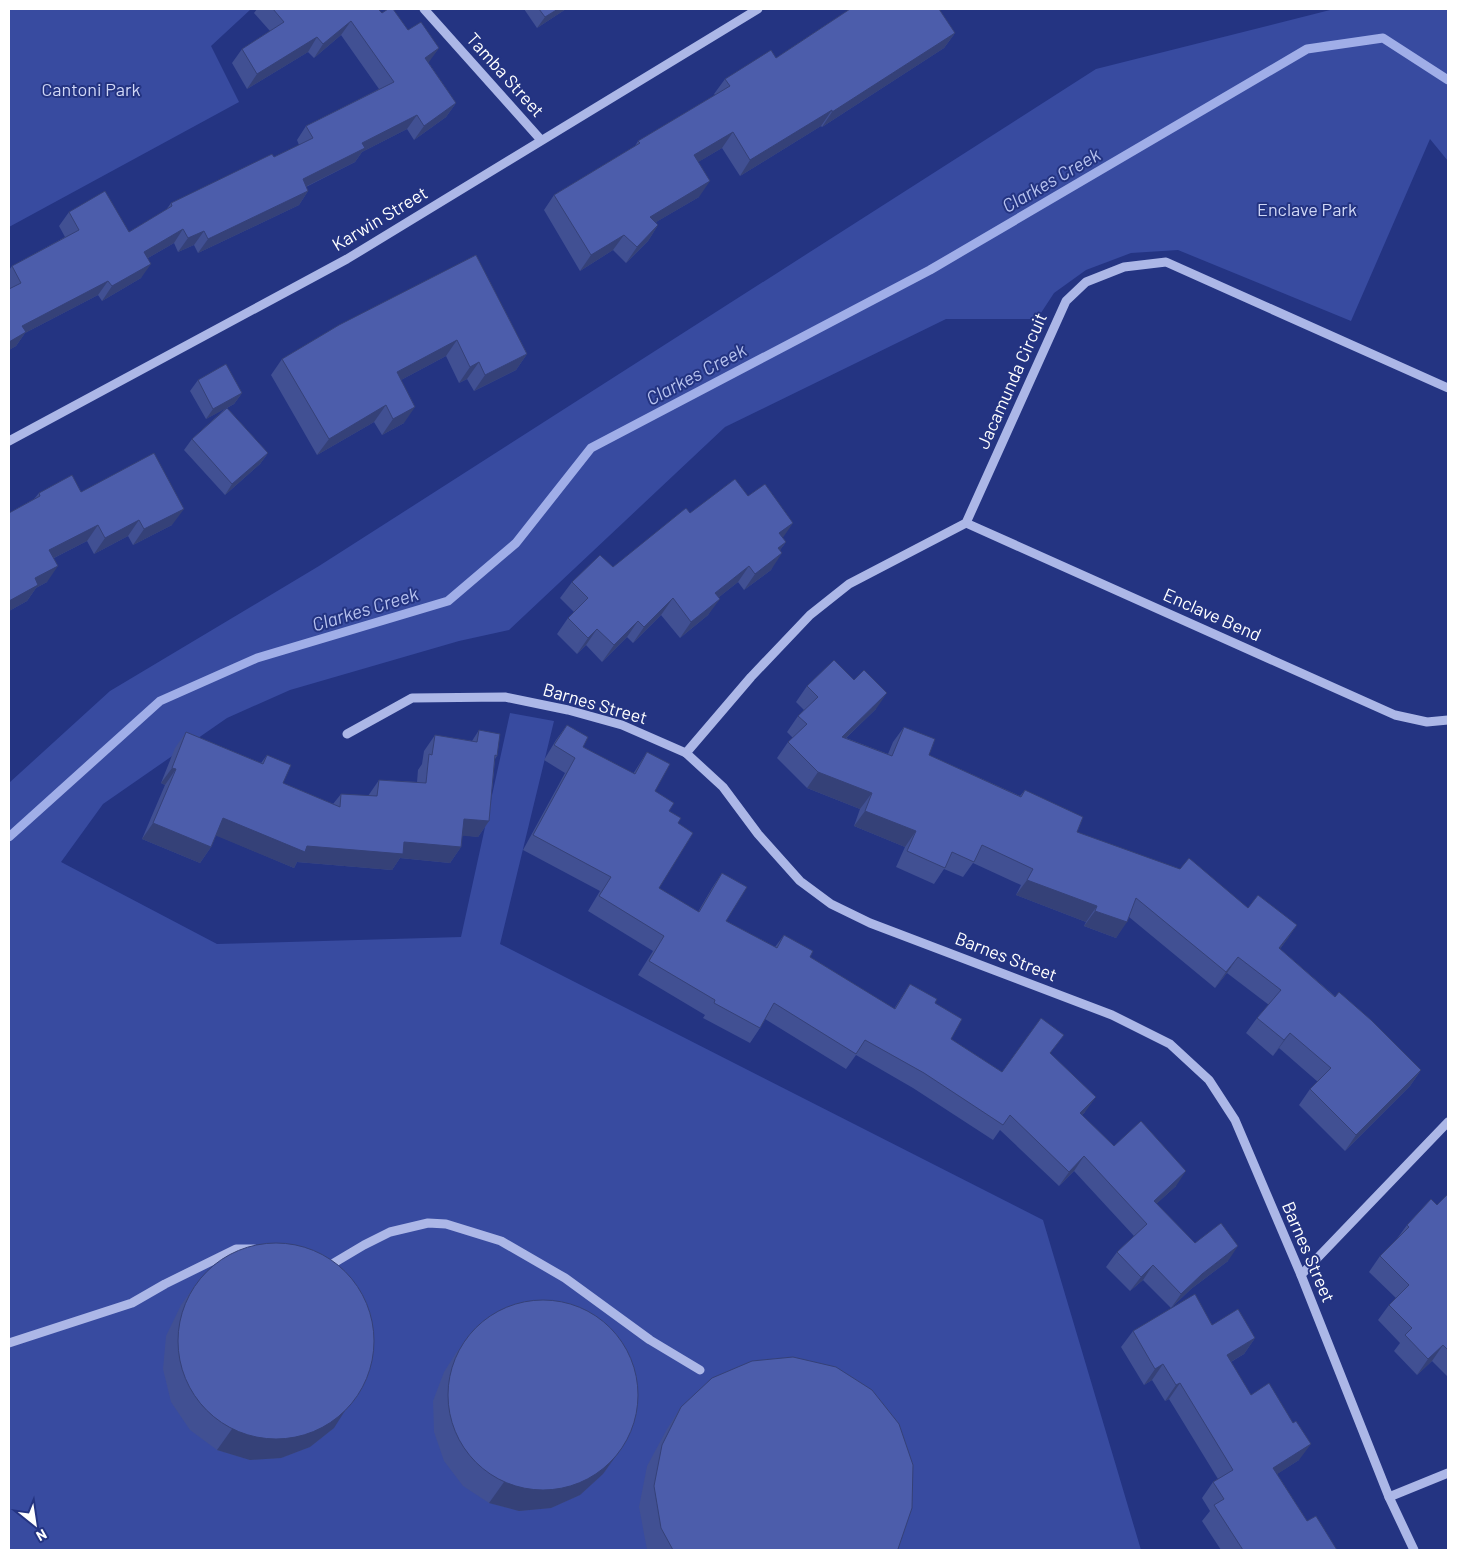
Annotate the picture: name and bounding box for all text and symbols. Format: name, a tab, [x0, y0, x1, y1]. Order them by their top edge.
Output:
street label: Tamba Street	[462, 28, 549, 121]
park label: Cantoni Park	[41, 78, 141, 100]
water label: Clarkes Creek	[997, 142, 1105, 217]
street label: Karwin Street	[328, 181, 431, 255]
park label: Enclave Park	[1257, 198, 1357, 220]
street label: Jacamunda Circuit	[971, 309, 1051, 452]
water label: Clarkes Creek	[642, 337, 750, 410]
water label: Clarkes Creek	[309, 581, 422, 636]
street label: Enclave Bend	[1160, 583, 1265, 645]
street label: Barnes Street	[541, 678, 650, 728]
street label: Barnes Street	[952, 927, 1060, 986]
street label: Barnes Street	[1278, 1198, 1340, 1305]
north arrow	[10, 1499, 60, 1549]
text: N	[33, 1526, 50, 1545]

